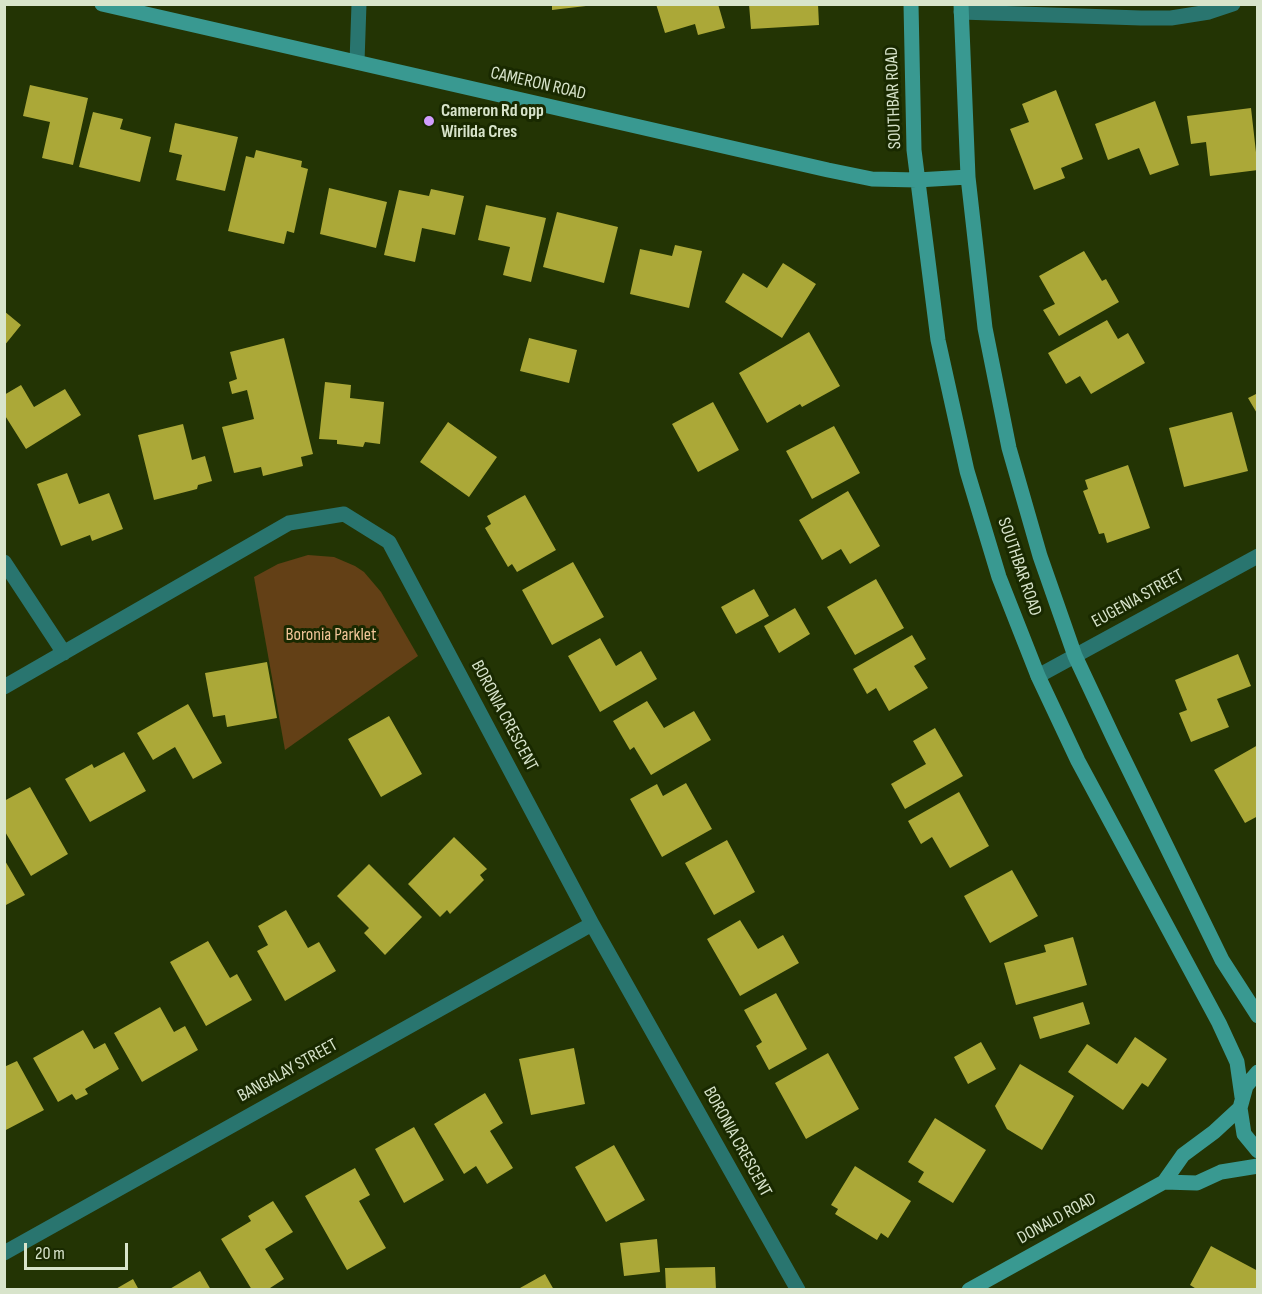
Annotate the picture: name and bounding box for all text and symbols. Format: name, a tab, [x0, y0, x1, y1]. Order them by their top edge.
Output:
street label: SOUTHBAR ROAD	[881, 47, 907, 149]
street label: CAMERON ROAD	[488, 63, 588, 105]
place label: Cameron Rd opp Wirilda Cres	[441, 100, 544, 142]
marker: Cameron Rd opp Wirilda Cres	[422, 114, 436, 128]
street label: SOUTHBAR ROAD	[992, 515, 1046, 619]
street label: EUGENIA STREET	[1088, 565, 1188, 633]
park label: Boronia Parklet	[285, 624, 377, 646]
street label: BORONIA CRESCENT	[466, 657, 542, 775]
street label: BANGALAY STREET	[234, 1035, 342, 1107]
street label: BORONIA CRESCENT	[698, 1083, 776, 1201]
street label: DONALD ROAD	[1014, 1189, 1100, 1249]
scale bar	[27, 1231, 130, 1269]
text: 20 m	[35, 1243, 65, 1264]

